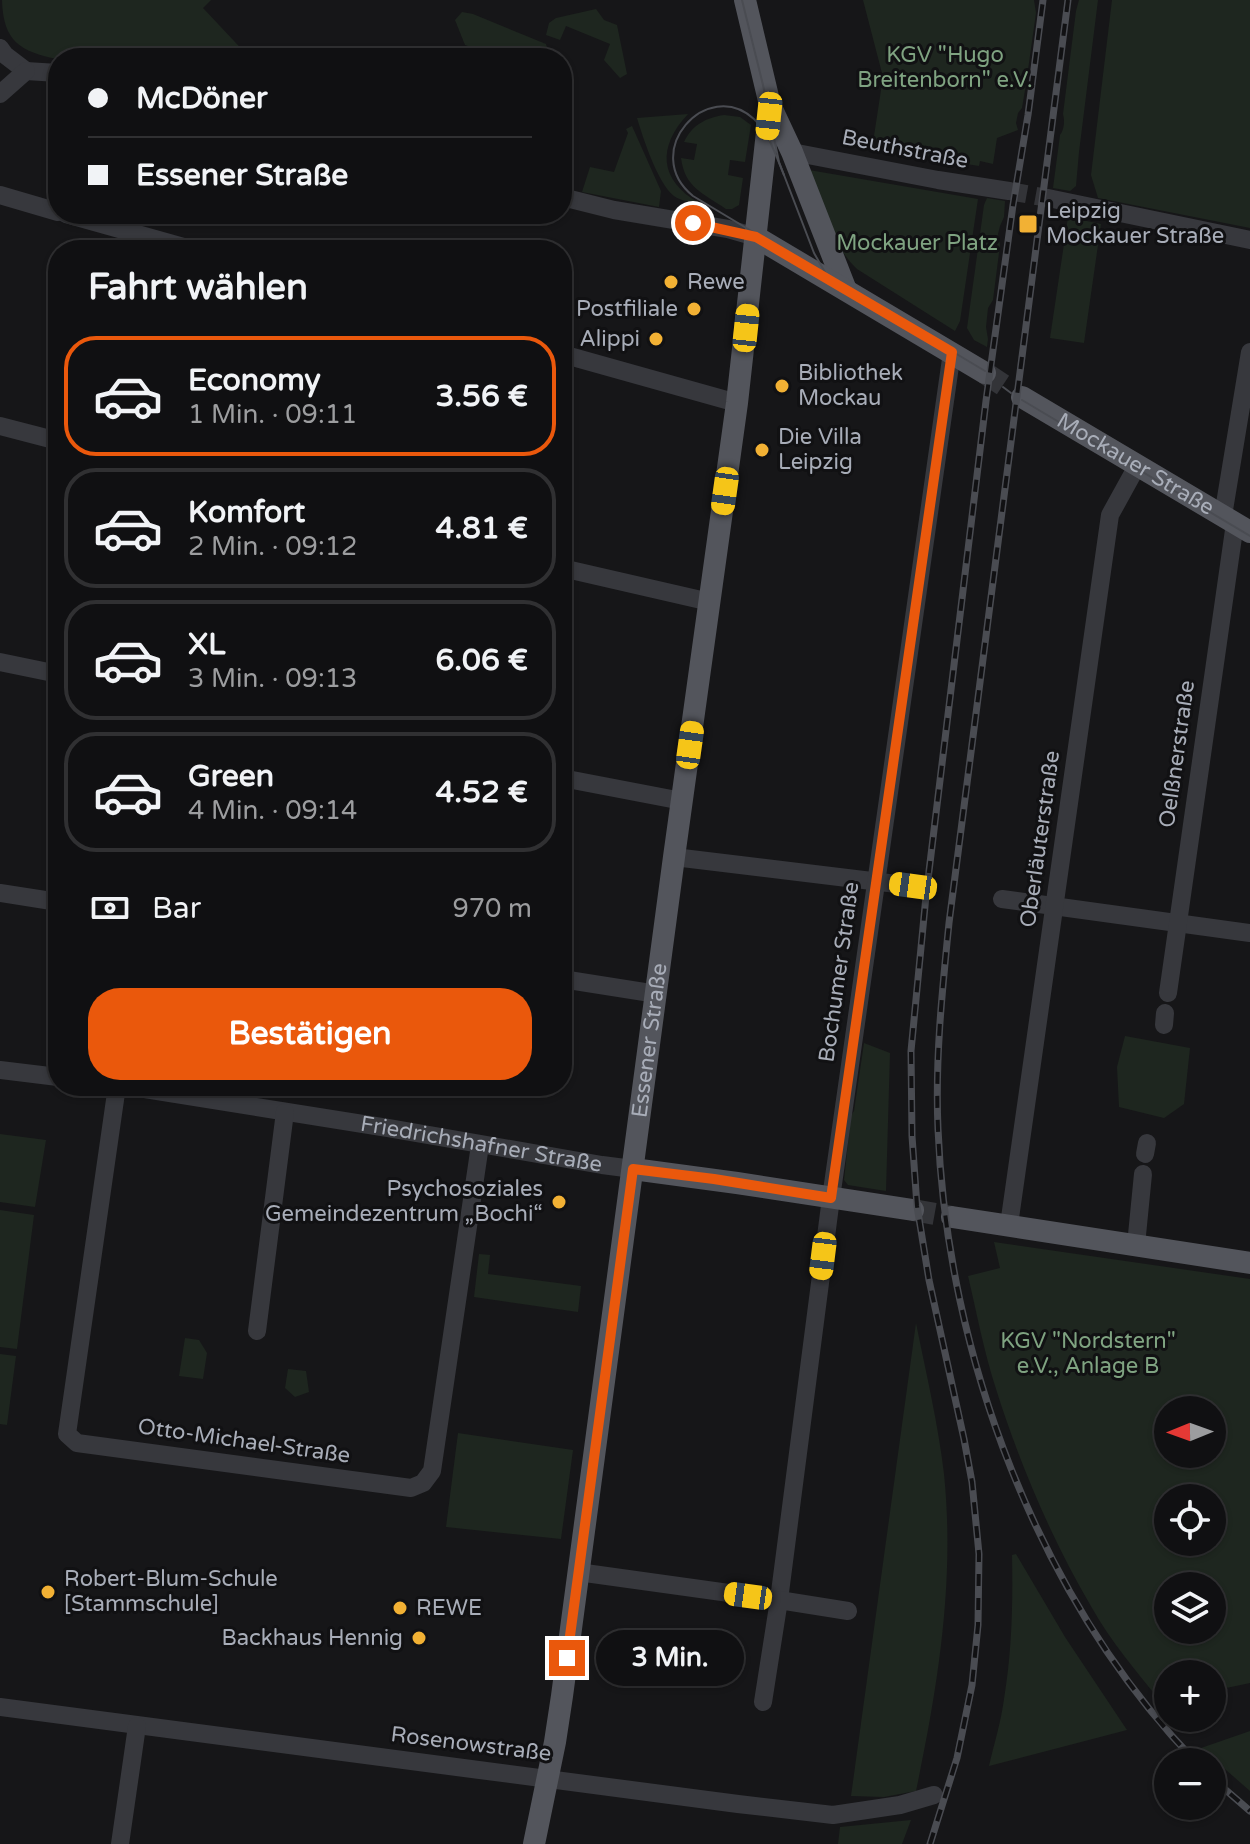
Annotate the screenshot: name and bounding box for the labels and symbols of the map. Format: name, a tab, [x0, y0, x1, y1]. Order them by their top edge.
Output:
park label: KGV "Hugo Breitenborn" e.V.	[857, 42, 1033, 93]
car	[755, 91, 783, 141]
street label: Beuthstraße	[840, 124, 970, 174]
place label: Leipzig Mockauer Straße	[1046, 198, 1224, 249]
route start	[675, 205, 711, 241]
marker: Leipzig Mockauer Straße	[1017, 213, 1039, 235]
park label: Mockauer Platz	[836, 230, 998, 256]
place label: Rewe	[687, 269, 745, 295]
marker: Rewe	[662, 273, 680, 291]
place label: Postfiliale	[576, 296, 678, 322]
marker: Postfiliale	[685, 300, 703, 318]
car	[732, 303, 760, 353]
place label: Alippi	[580, 326, 640, 352]
marker: Alippi	[647, 330, 665, 348]
place label: Bibliothek Mockau	[798, 360, 903, 411]
marker: Bibliothek Mockau	[773, 377, 791, 395]
street label: Mockauer Straße	[1052, 408, 1219, 521]
place label: Die Villa Leipzig	[778, 424, 862, 475]
marker: Die Villa Leipzig	[753, 441, 771, 459]
car	[710, 466, 740, 516]
street label: Oelßnerstraße	[1154, 679, 1200, 829]
car	[675, 720, 705, 770]
street label: Oberläuterstraße	[1015, 749, 1065, 929]
car	[888, 871, 938, 901]
street label: Bochumer Straße	[813, 880, 865, 1064]
street label: Essener Straße	[626, 962, 673, 1119]
street label: Friedrichshafner Straße	[359, 1111, 604, 1178]
place label: Psychosoziales Gemeindezentrum „Bochi“	[265, 1176, 543, 1227]
marker: Psychosoziales Gemeindezentrum „Bochi“	[550, 1193, 568, 1211]
car	[808, 1231, 838, 1281]
park label: KGV "Nordstern" e.V., Anlage B	[1000, 1328, 1176, 1379]
north arrow	[1154, 1396, 1226, 1468]
street label: Otto-Michael-Straße	[136, 1413, 352, 1469]
place label: Robert-Blum-Schule [Stammschule]	[64, 1566, 278, 1617]
car	[723, 1581, 773, 1611]
marker: Robert-Blum-Schule [Stammschule]	[39, 1583, 57, 1601]
place label: REWE	[416, 1595, 482, 1621]
marker: REWE	[391, 1599, 409, 1617]
place label: Backhaus Hennig	[221, 1625, 403, 1651]
marker: Backhaus Hennig	[410, 1629, 428, 1647]
callout: 3 Min.	[595, 1630, 743, 1686]
route end	[549, 1640, 585, 1676]
street label: Rosenowstraße	[389, 1721, 553, 1767]

